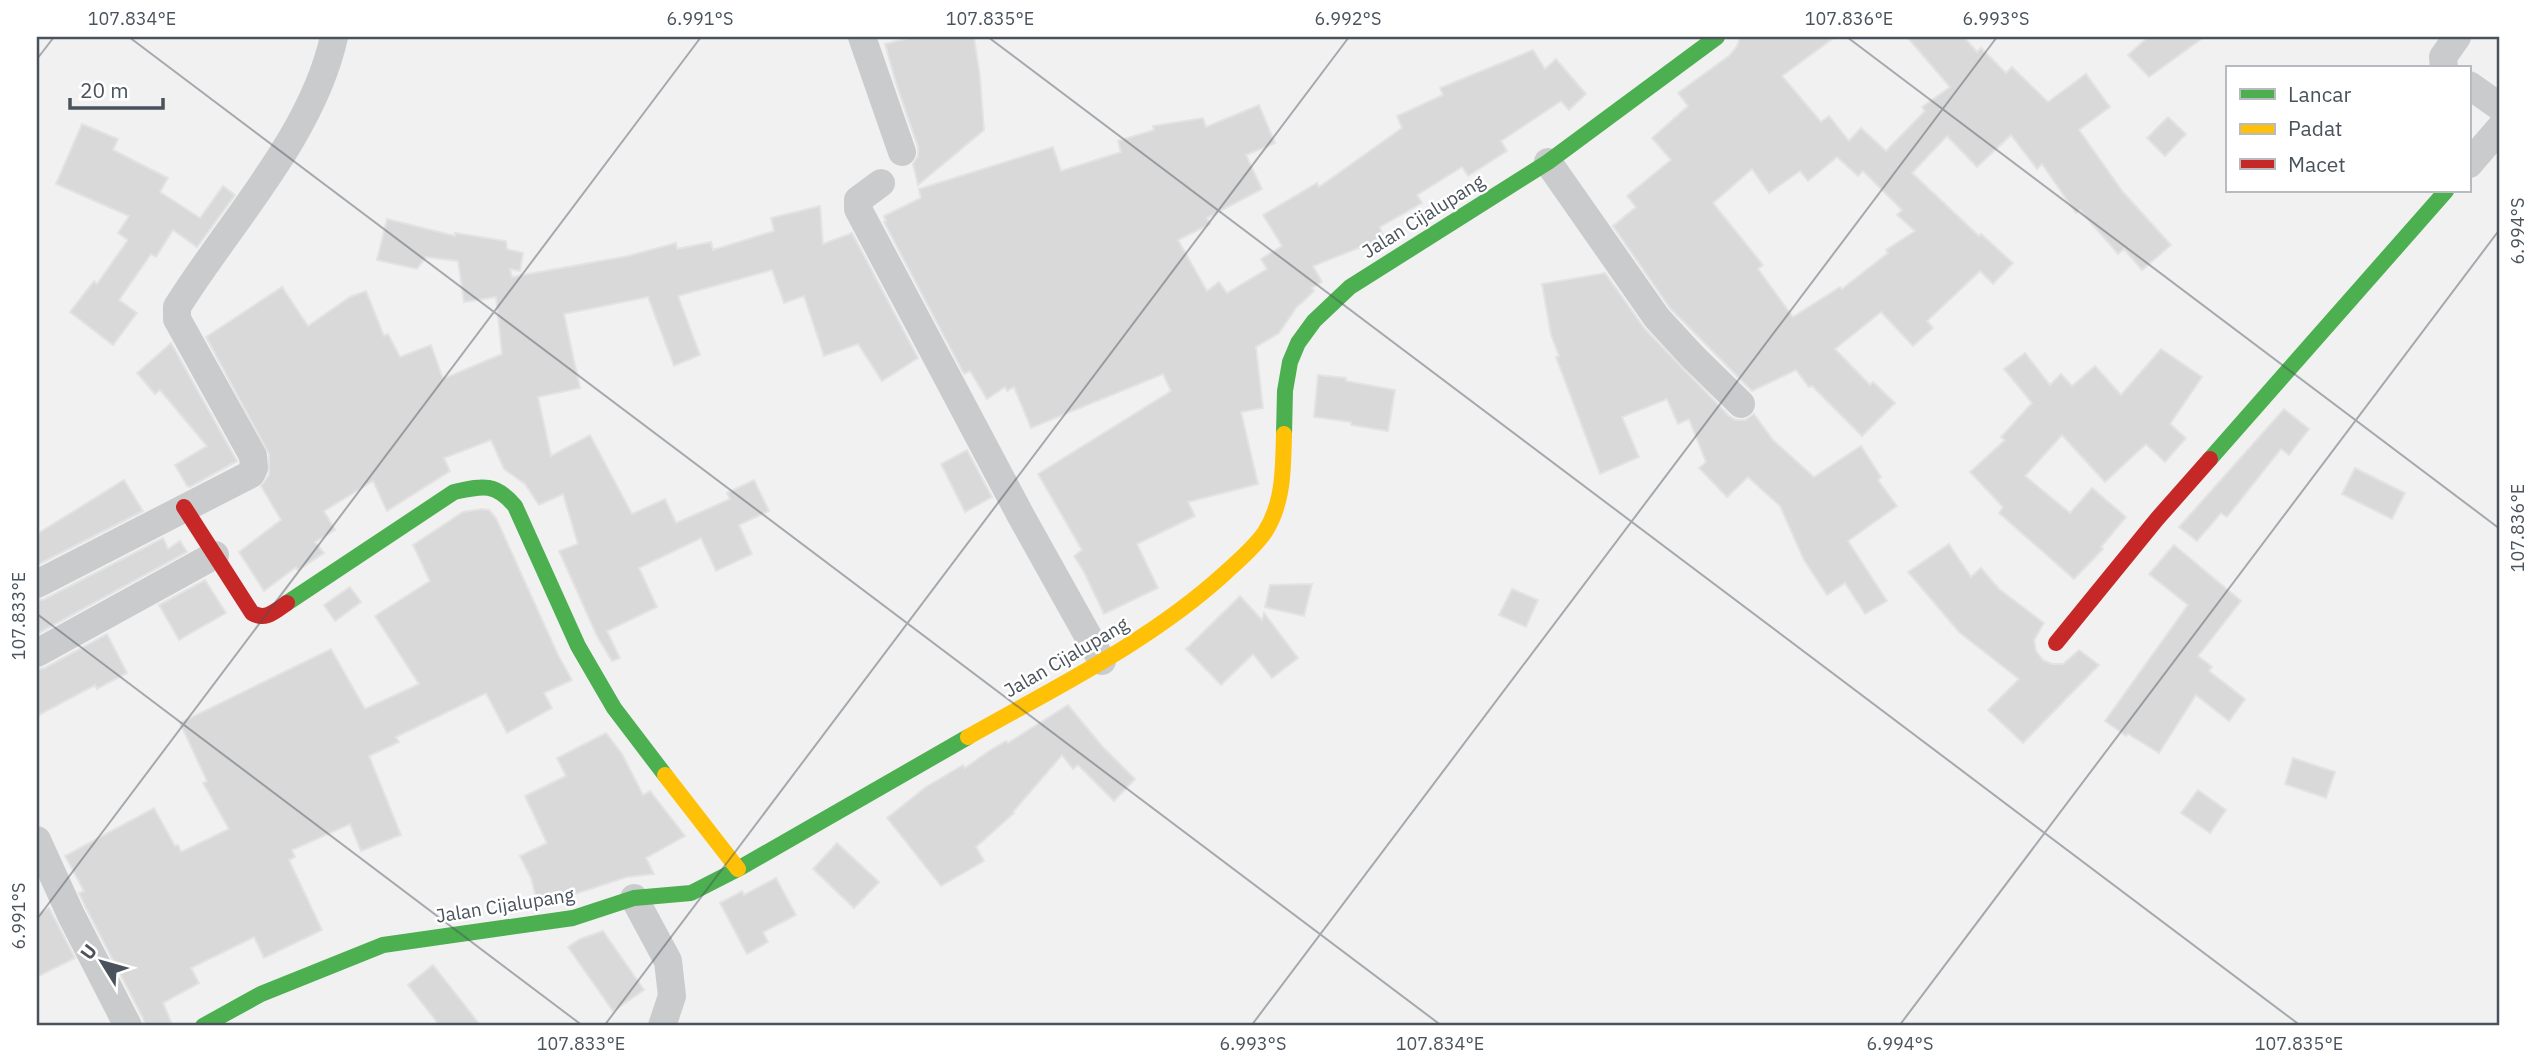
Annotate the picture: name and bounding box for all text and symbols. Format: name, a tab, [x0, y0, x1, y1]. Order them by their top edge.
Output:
text: 107.834°E	[88, 7, 176, 30]
text: 6.991°S	[667, 7, 733, 30]
text: 107.835°E	[946, 7, 1034, 30]
text: 6.992°S	[1315, 7, 1381, 30]
text: 107.836°E	[1805, 7, 1893, 30]
text: 6.993°S	[1963, 7, 2029, 30]
scale bar	[70, 66, 163, 110]
legend	[2226, 66, 2470, 192]
text: 20 m	[80, 76, 129, 104]
text: Lancar	[2288, 80, 2351, 108]
text: Padat	[2288, 114, 2343, 142]
text: Macet	[2288, 150, 2346, 178]
street label: Jalan Cijalupang	[1357, 169, 1489, 263]
text: 6.994°S	[2506, 198, 2529, 264]
text: 107.836°E	[2506, 484, 2529, 572]
text: 107.833°E	[7, 572, 30, 660]
street label: Jalan Cijalupang	[999, 612, 1133, 702]
street label: Jalan Cijalupang	[434, 882, 576, 928]
text: 6.991°S	[7, 883, 30, 949]
north arrow	[66, 926, 136, 996]
text: U	[75, 939, 102, 964]
text: 107.833°E	[537, 1032, 625, 1055]
text: 6.993°S	[1220, 1032, 1286, 1055]
text: 107.834°E	[1396, 1032, 1484, 1055]
text: 6.994°S	[1867, 1032, 1933, 1055]
text: 107.835°E	[2255, 1032, 2343, 1055]

